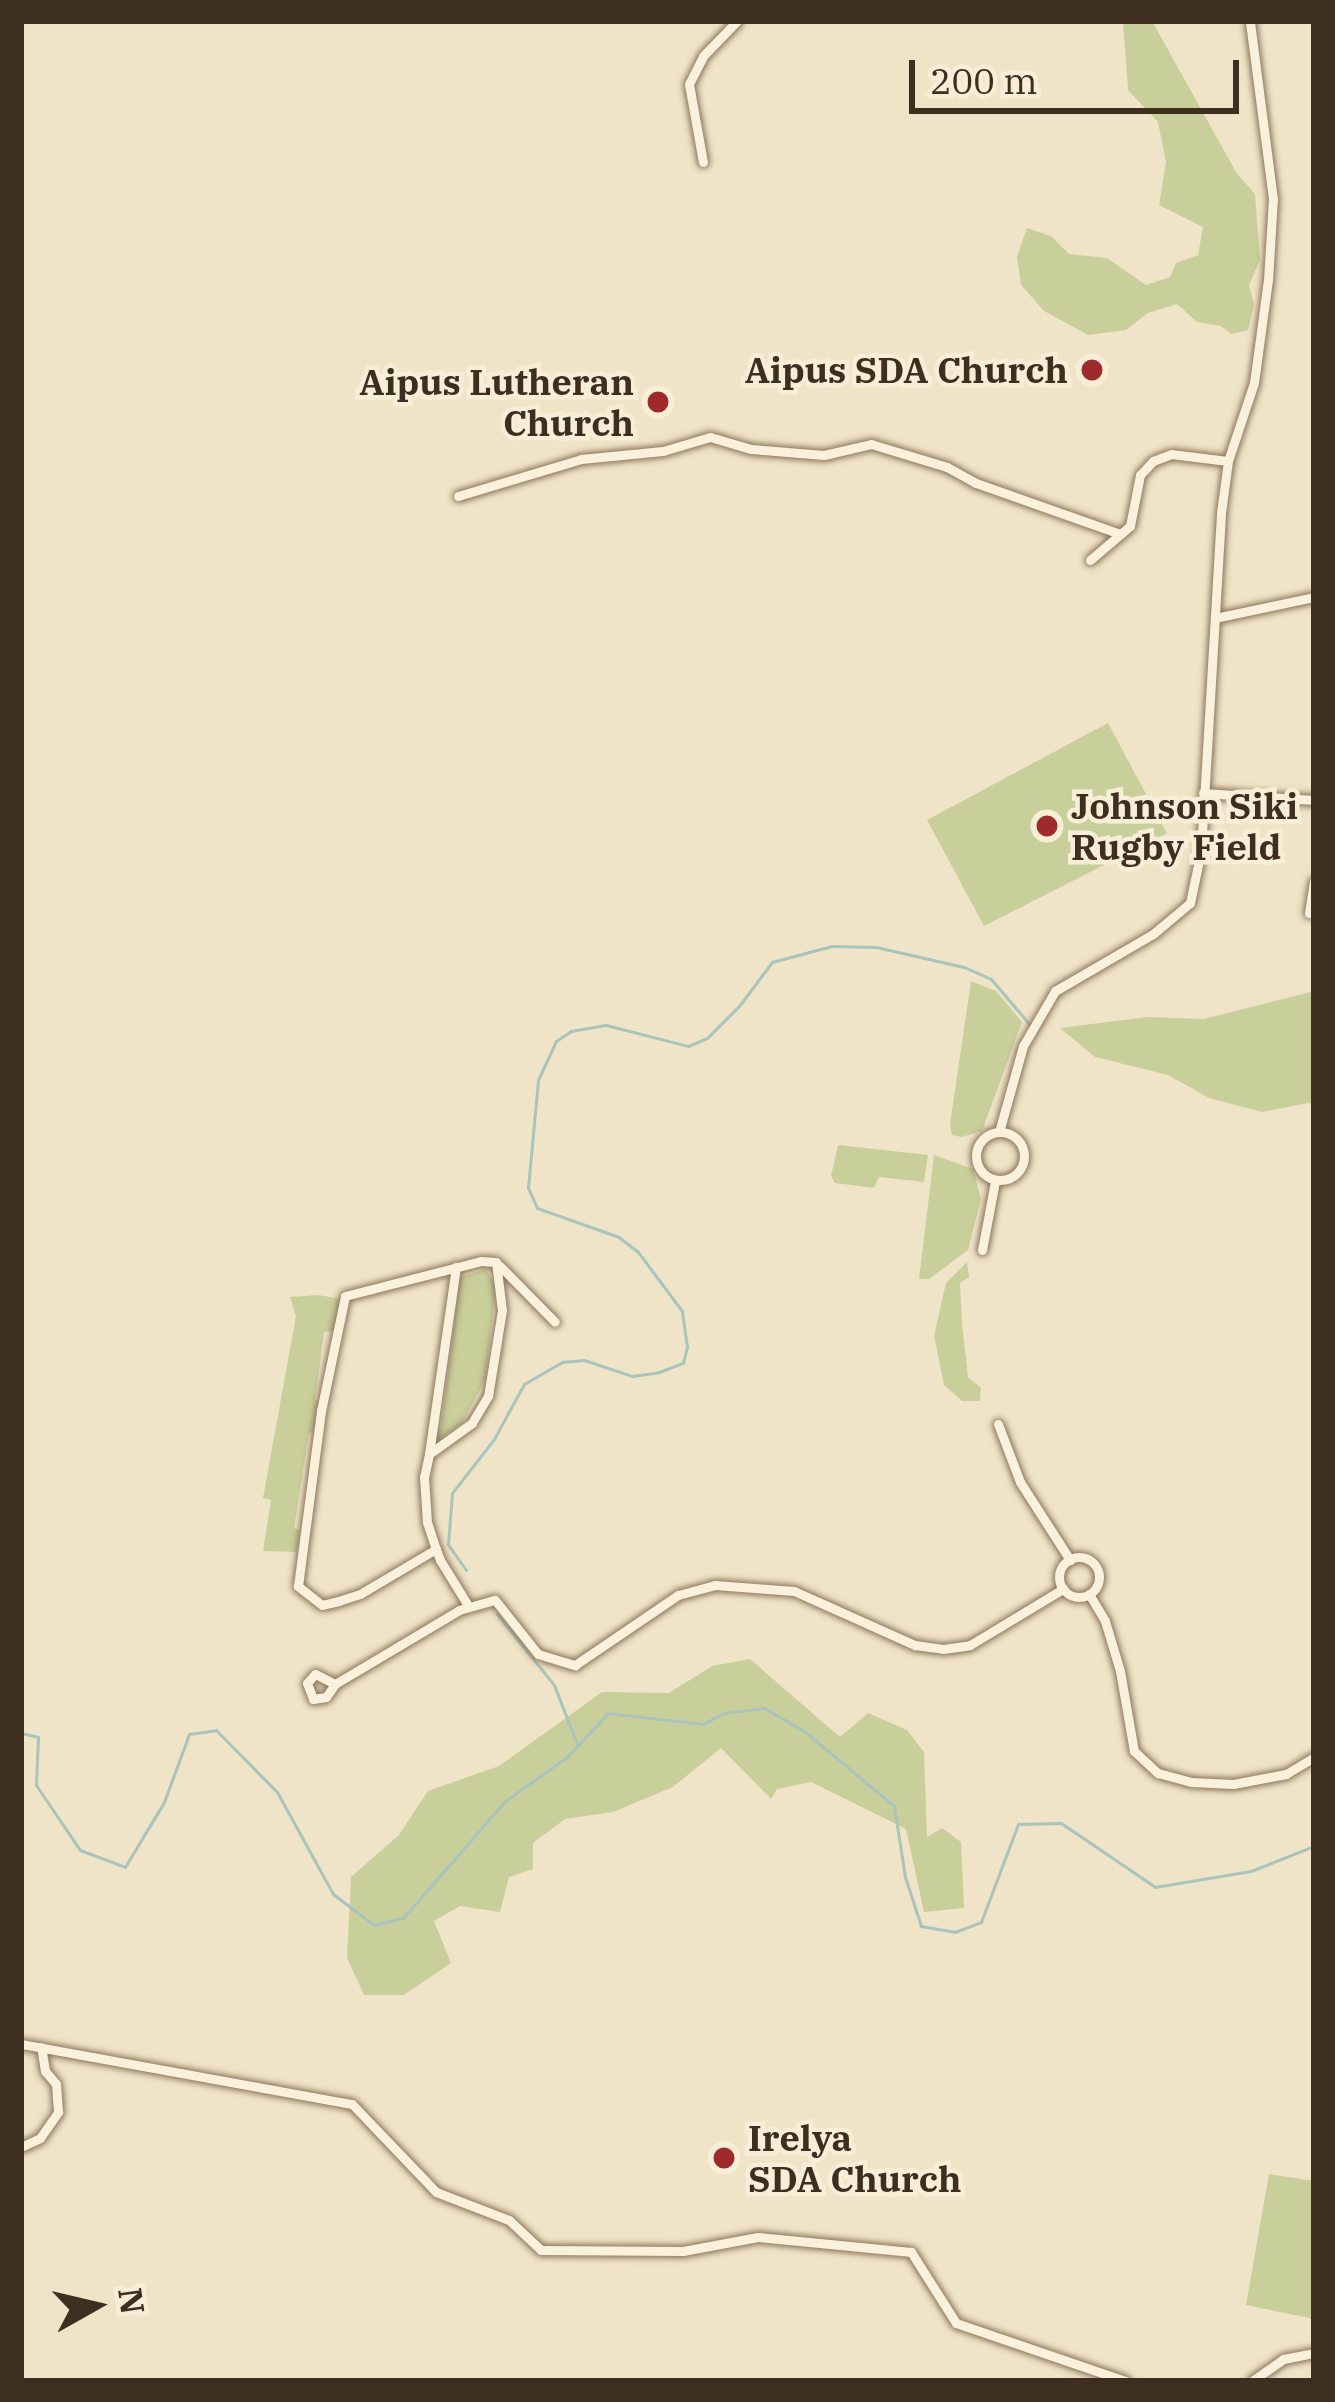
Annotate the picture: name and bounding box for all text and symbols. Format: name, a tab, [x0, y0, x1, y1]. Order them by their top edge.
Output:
scale bar	[915, 36, 1245, 110]
text: 200 m	[930, 57, 1037, 104]
place label: Aipus SDA Church	[745, 348, 1068, 392]
marker: Aipus SDA Church	[1079, 357, 1105, 383]
place label: Aipus Lutheran Church	[359, 359, 634, 444]
marker: Aipus Lutheran Church	[645, 389, 671, 415]
place label: Johnson Siki Rugby Field	[1071, 783, 1298, 868]
marker: Johnson Siki Rugby Field	[1034, 813, 1060, 839]
place label: Irelya SDA Church	[748, 2115, 961, 2200]
marker: Irelya SDA Church	[711, 2145, 737, 2171]
north arrow	[36, 2246, 156, 2366]
text: N	[109, 2285, 155, 2317]

